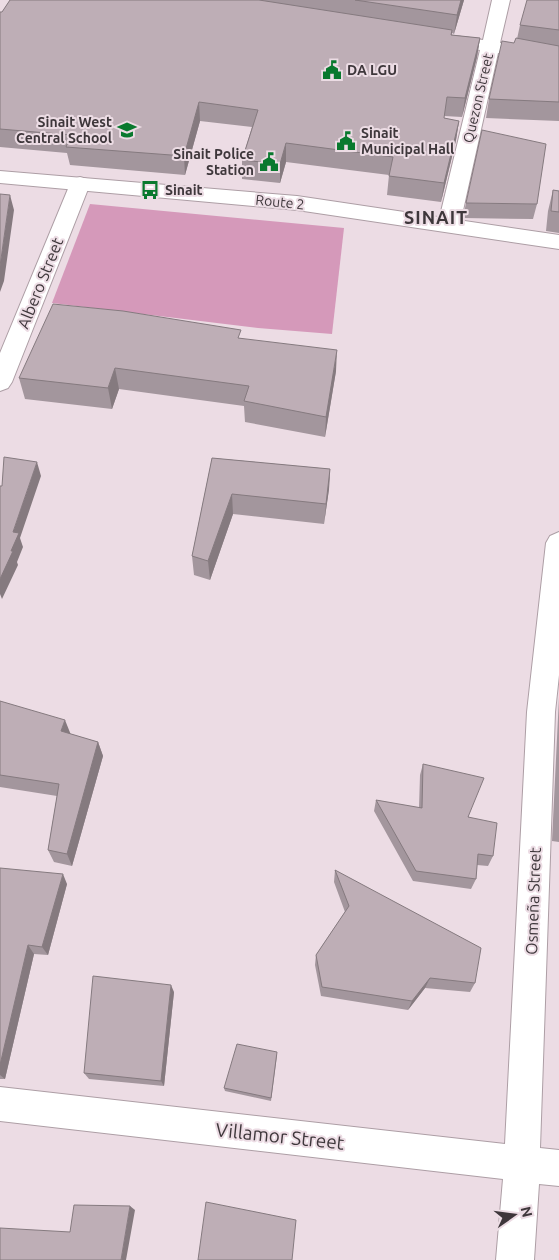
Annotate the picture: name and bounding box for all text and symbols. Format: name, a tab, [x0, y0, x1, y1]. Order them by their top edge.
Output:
street label: Quezon Street	[460, 51, 496, 144]
public building icon: DA LGU	[321, 59, 343, 81]
place label: DA LGU	[347, 62, 397, 78]
place label: Sinait West Central School	[16, 114, 112, 146]
school or university icon: Sinait West Central School	[116, 119, 138, 141]
place label: Sinait Municipal Hall	[361, 125, 454, 157]
public building icon: Sinait Municipal Hall	[335, 130, 357, 152]
place label: Sinait Police Station	[173, 146, 254, 178]
public building icon: Sinait Police Station	[258, 151, 280, 173]
bus stop icon: Sinait	[139, 179, 161, 201]
place label: Sinait	[165, 182, 203, 198]
street label: Route 2	[255, 191, 305, 213]
district label: SINAIT	[404, 207, 468, 227]
street label: Albero Street	[14, 234, 67, 331]
street label: Osmeña Street	[522, 846, 544, 955]
street label: Villamor Street	[215, 1118, 346, 1154]
north arrow	[489, 1190, 539, 1240]
text: N	[518, 1205, 536, 1219]

